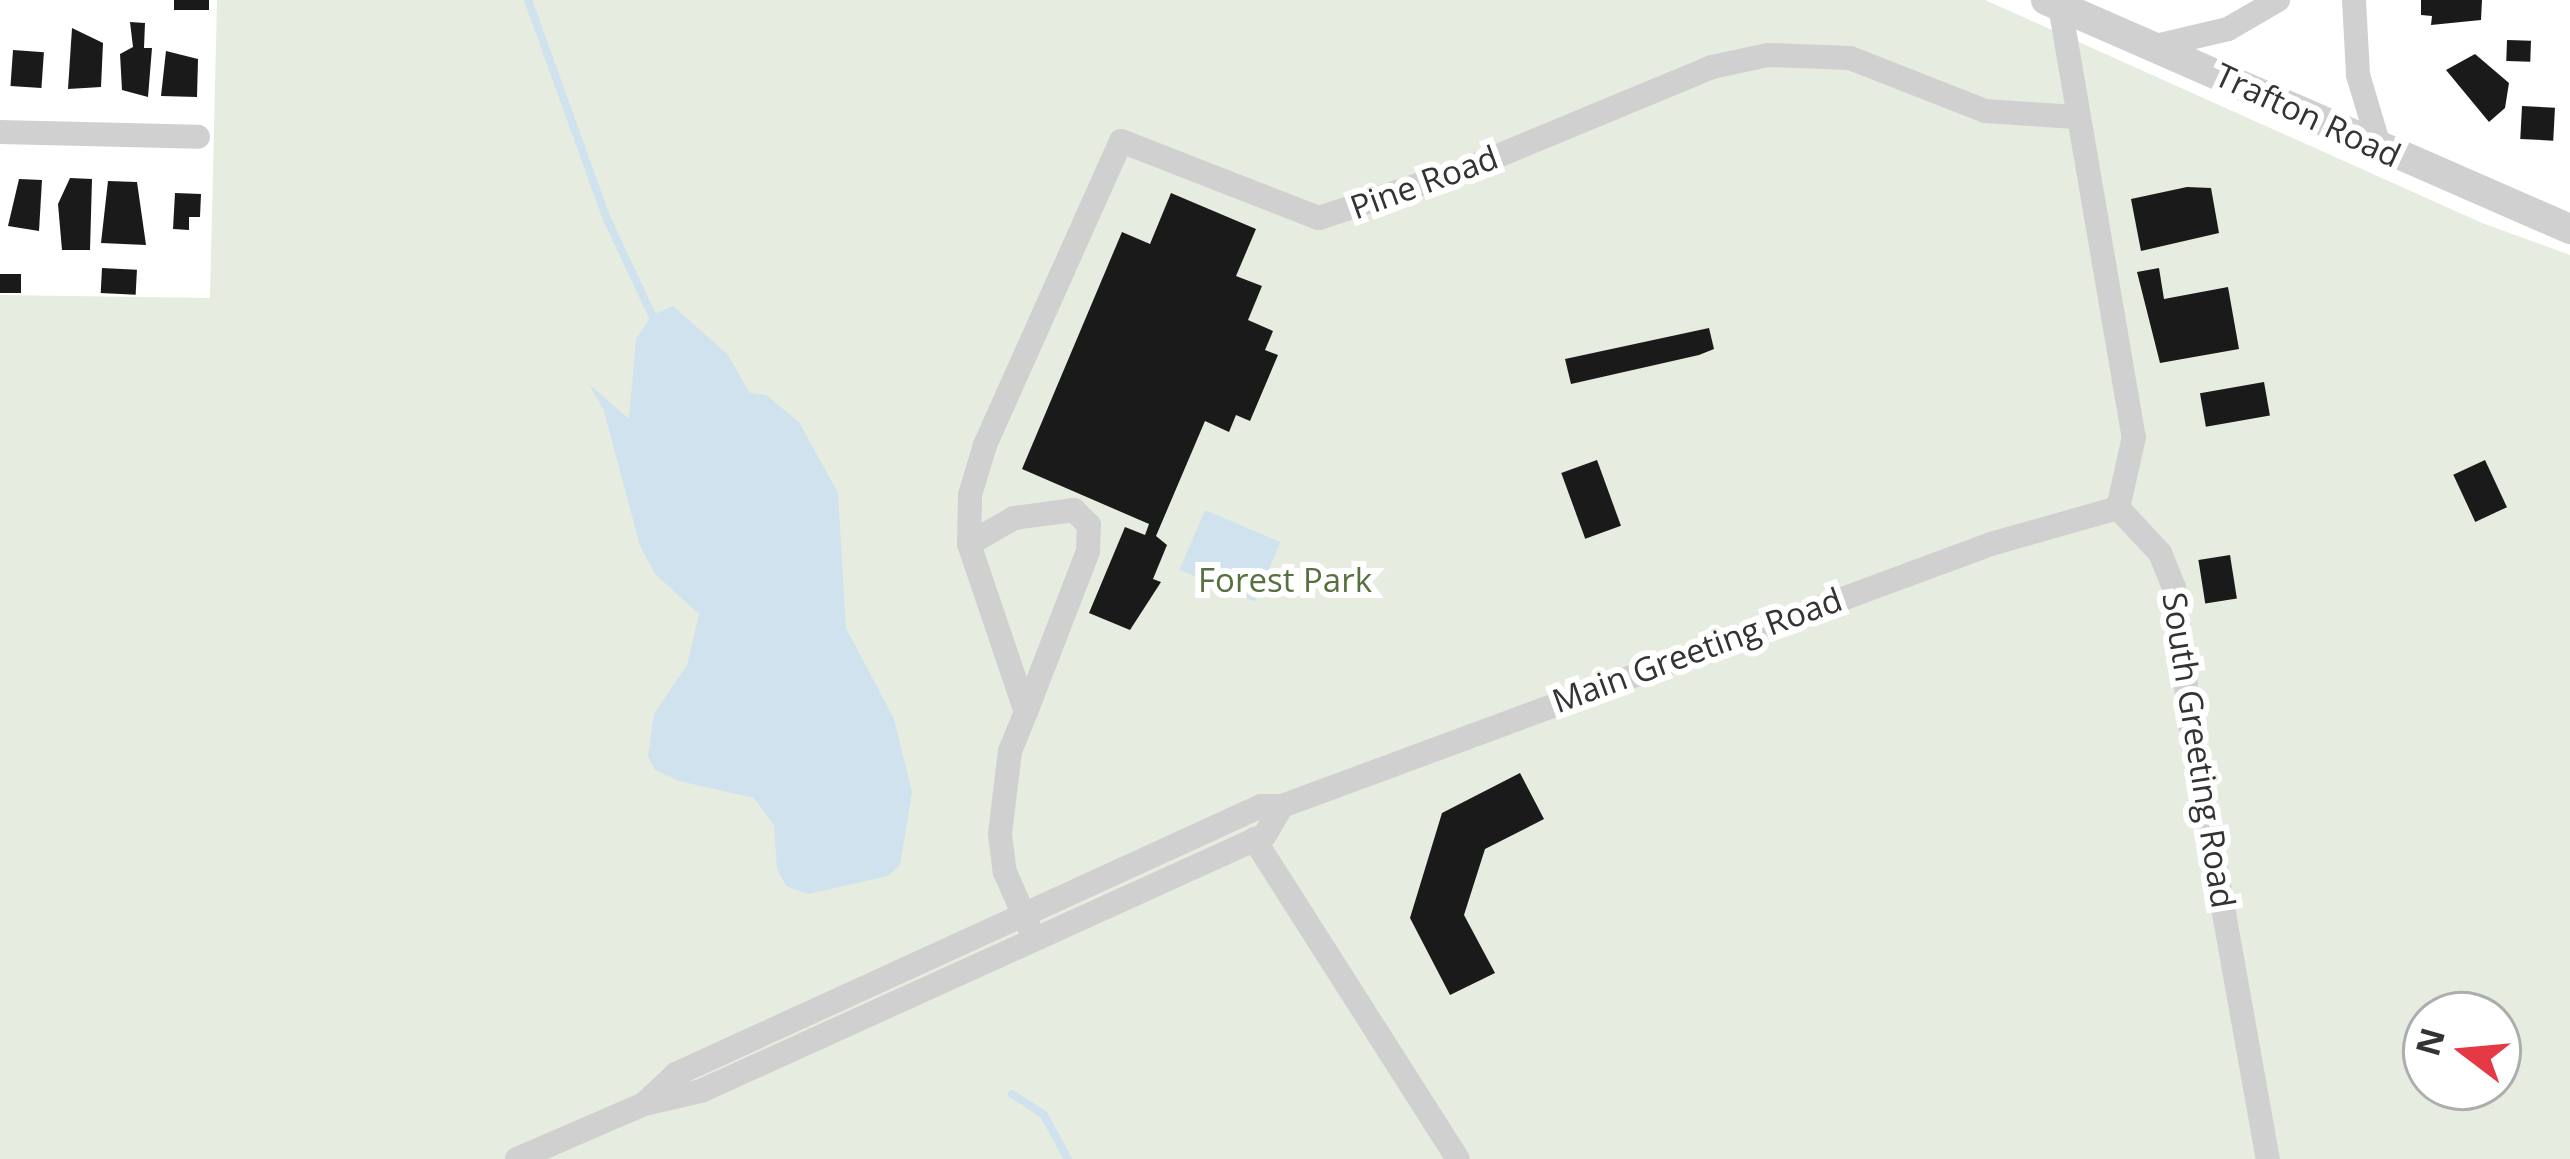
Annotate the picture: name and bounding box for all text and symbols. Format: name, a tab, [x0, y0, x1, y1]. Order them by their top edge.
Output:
street label: Trafton Road	[2209, 55, 2407, 175]
street label: Pine Road	[1345, 137, 1503, 227]
park label: Forest Park	[1198, 560, 1372, 600]
street label: Main Greeting Road	[1547, 579, 1847, 721]
street label: South Greeting Road	[2155, 589, 2243, 911]
north arrow	[2402, 991, 2522, 1111]
text: N	[2404, 1023, 2455, 1061]

